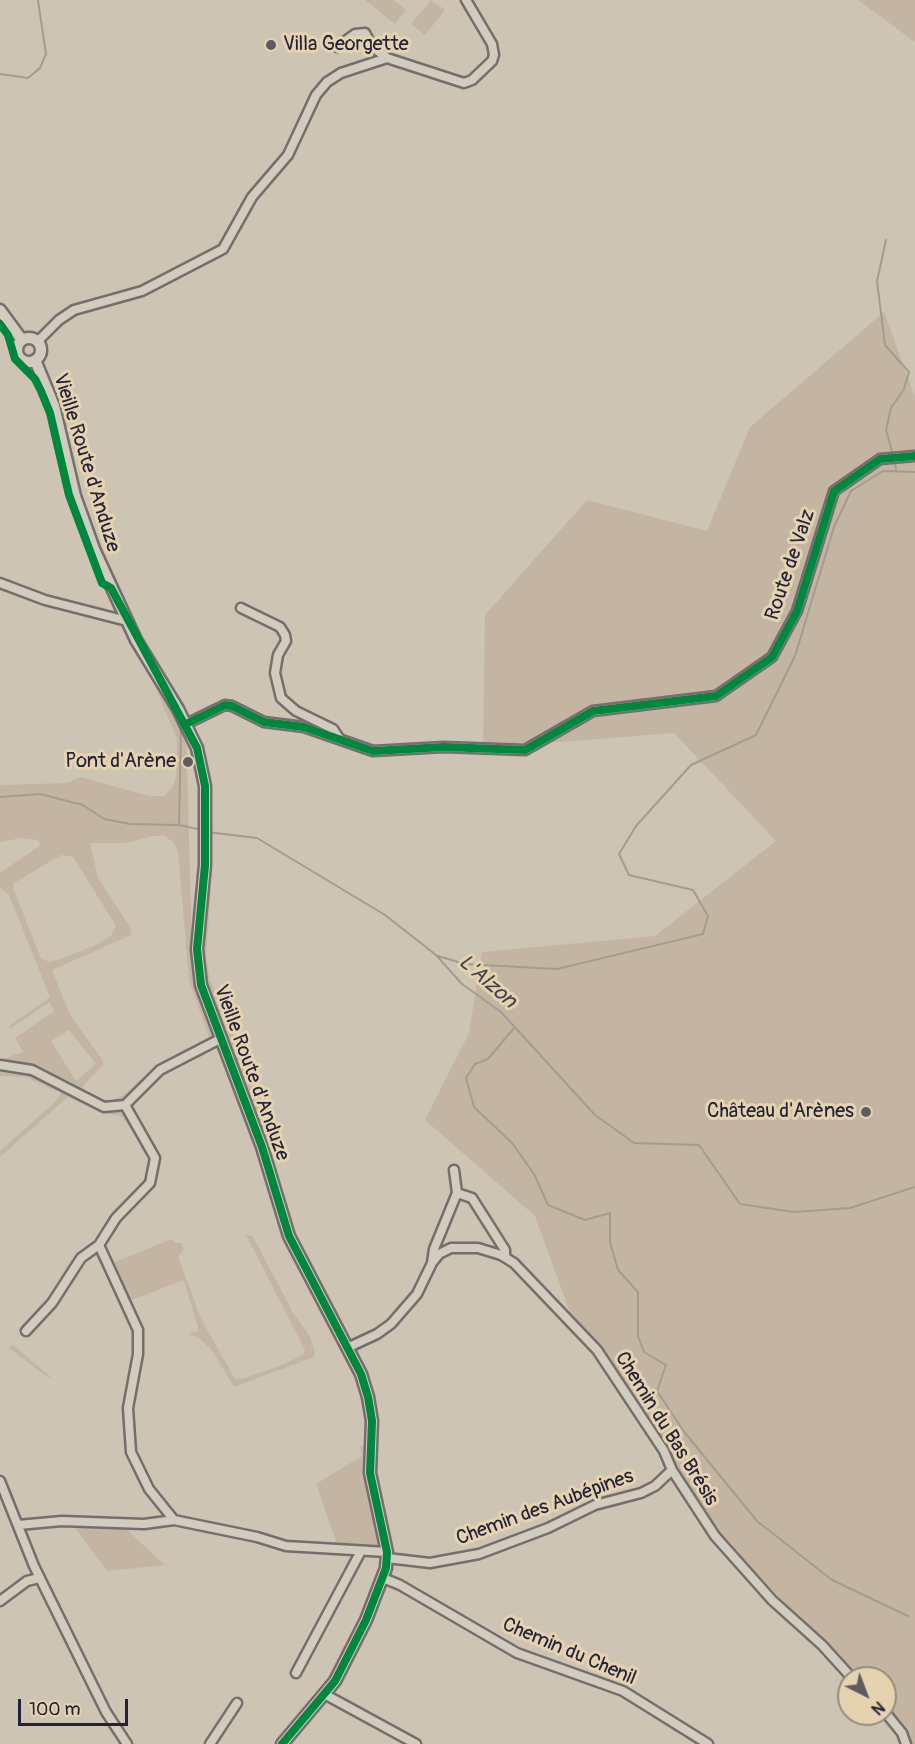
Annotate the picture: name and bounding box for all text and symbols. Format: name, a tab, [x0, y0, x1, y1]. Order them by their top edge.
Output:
place label: Villa Georgette	[283, 33, 409, 57]
marker: Villa Georgette	[264, 38, 278, 52]
street label: Vieille Route d'Anduze	[47, 371, 125, 555]
street label: Route de Valz	[761, 507, 821, 623]
place label: Pont d'Arène	[65, 750, 176, 774]
marker: Pont d'Arène	[181, 755, 195, 769]
water label: L'Alzon	[453, 950, 521, 1014]
street label: Vieille Route d'Anduze	[208, 982, 294, 1164]
place label: Château d'Arènes	[707, 1100, 854, 1124]
marker: Château d'Arènes	[859, 1105, 873, 1119]
street label: Chemin du Bas Brésis	[609, 1348, 723, 1510]
street label: Chemin des Aubépines	[453, 1465, 637, 1551]
street label: Chemin du Chenil	[498, 1613, 640, 1691]
north arrow	[837, 1666, 897, 1726]
scale bar	[21, 1687, 130, 1725]
text: N	[867, 1697, 888, 1719]
text: 100 m	[29, 1698, 81, 1721]

